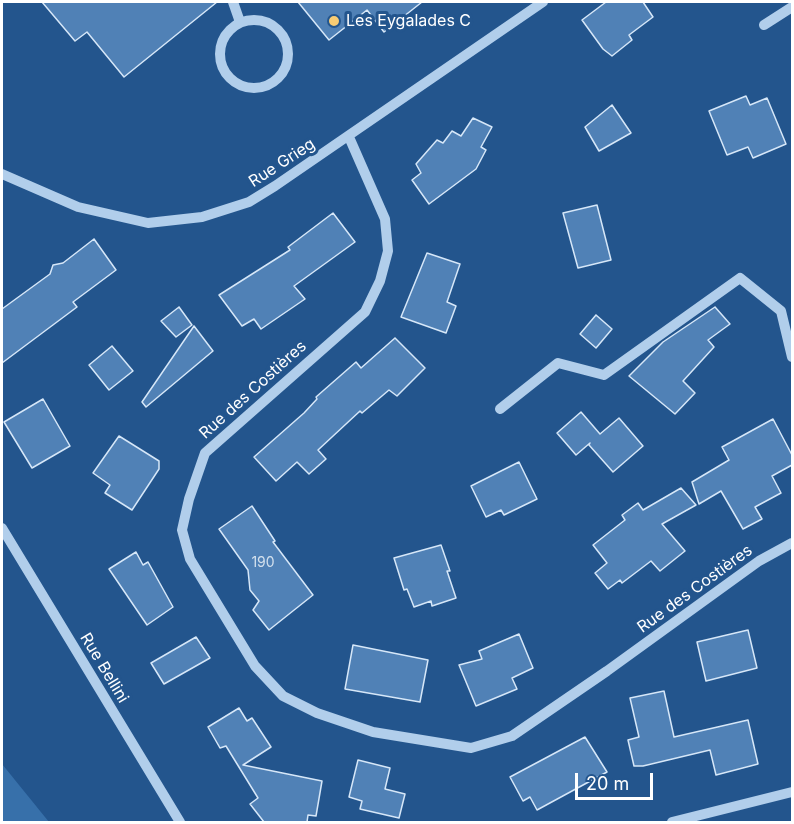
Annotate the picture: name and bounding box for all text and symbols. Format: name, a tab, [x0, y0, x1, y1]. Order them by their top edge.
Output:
place label: Les Eygalades C	[346, 11, 471, 31]
marker: Les Eygalades C	[327, 14, 341, 28]
street label: Rue Grieg	[245, 135, 319, 191]
street label: Rue des Costières	[196, 337, 310, 443]
street label: Rue des Costières	[634, 541, 756, 637]
house number: 190	[251, 555, 275, 571]
street label: Rue Bellini	[76, 629, 132, 707]
scale bar	[578, 761, 656, 799]
text: 20 m	[586, 773, 629, 794]

